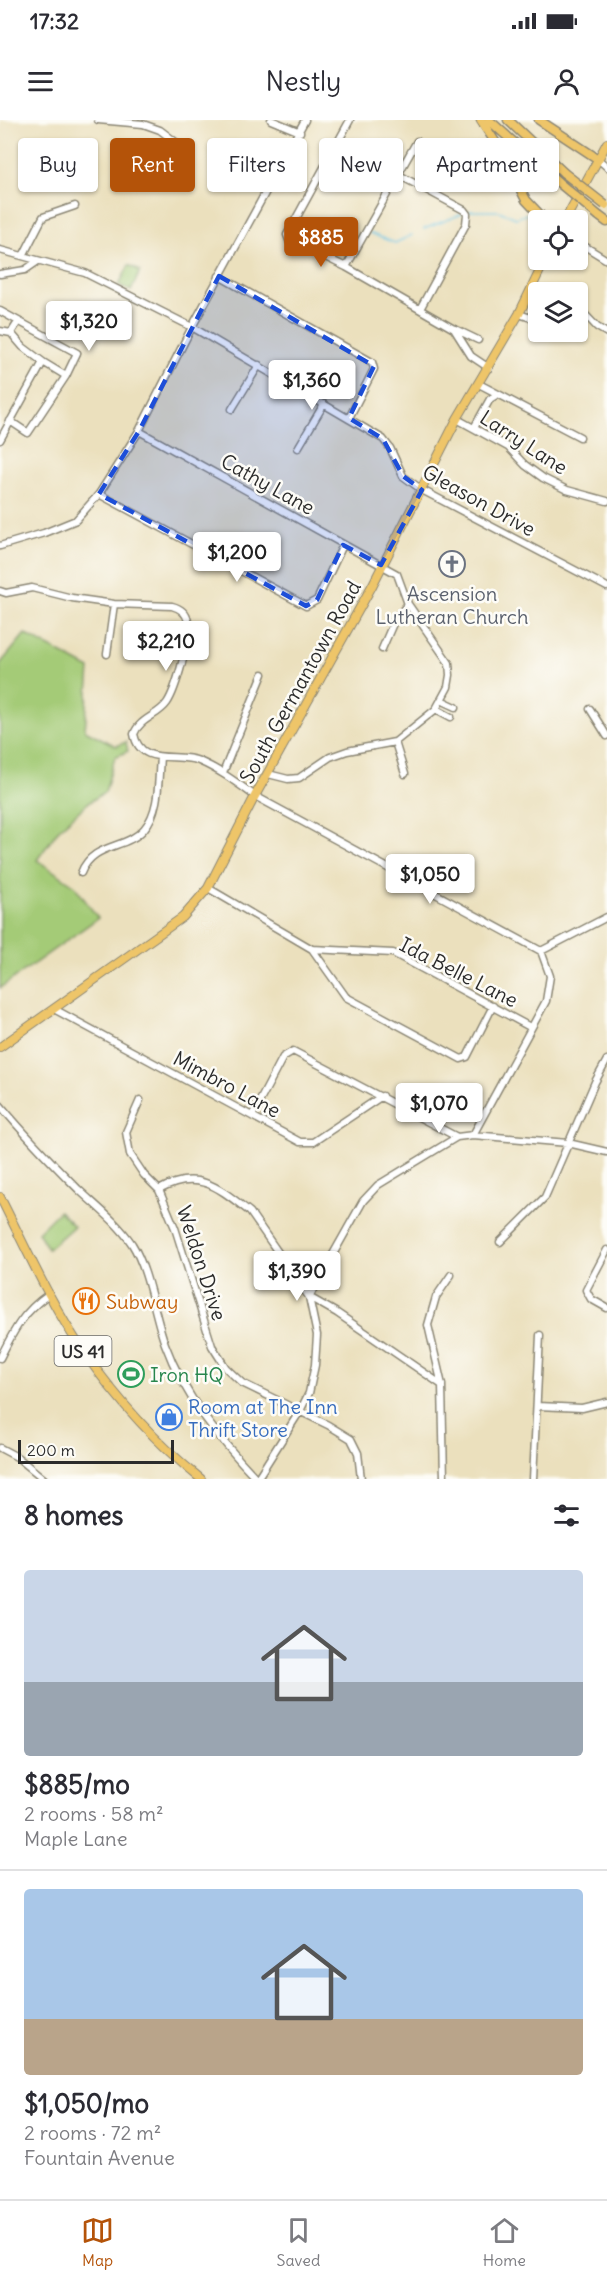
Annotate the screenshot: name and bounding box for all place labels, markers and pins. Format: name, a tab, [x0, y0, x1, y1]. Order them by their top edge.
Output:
pin: $885	[285, 217, 357, 268]
pin: $1,320	[40, 301, 138, 352]
pin: $1,360	[263, 360, 361, 411]
pin: $1,200	[188, 532, 286, 583]
church icon: Ascension Lutheran Church	[437, 549, 467, 579]
place label: Ascension Lutheran Church	[375, 581, 529, 629]
pin: $2,210	[117, 621, 215, 672]
pin: $1,050	[381, 854, 479, 905]
pin: $1,070	[390, 1083, 488, 1134]
pin: $1,390	[248, 1251, 346, 1302]
restaurant icon: Subway	[71, 1286, 101, 1316]
place label: Subway	[106, 1289, 178, 1314]
sports icon: Iron HQ	[116, 1359, 146, 1389]
place label: Iron HQ	[150, 1362, 224, 1387]
place label: Room at The Inn Thrift Store	[188, 1394, 338, 1442]
shop icon: Room at The Inn Thrift Store	[154, 1402, 184, 1432]

